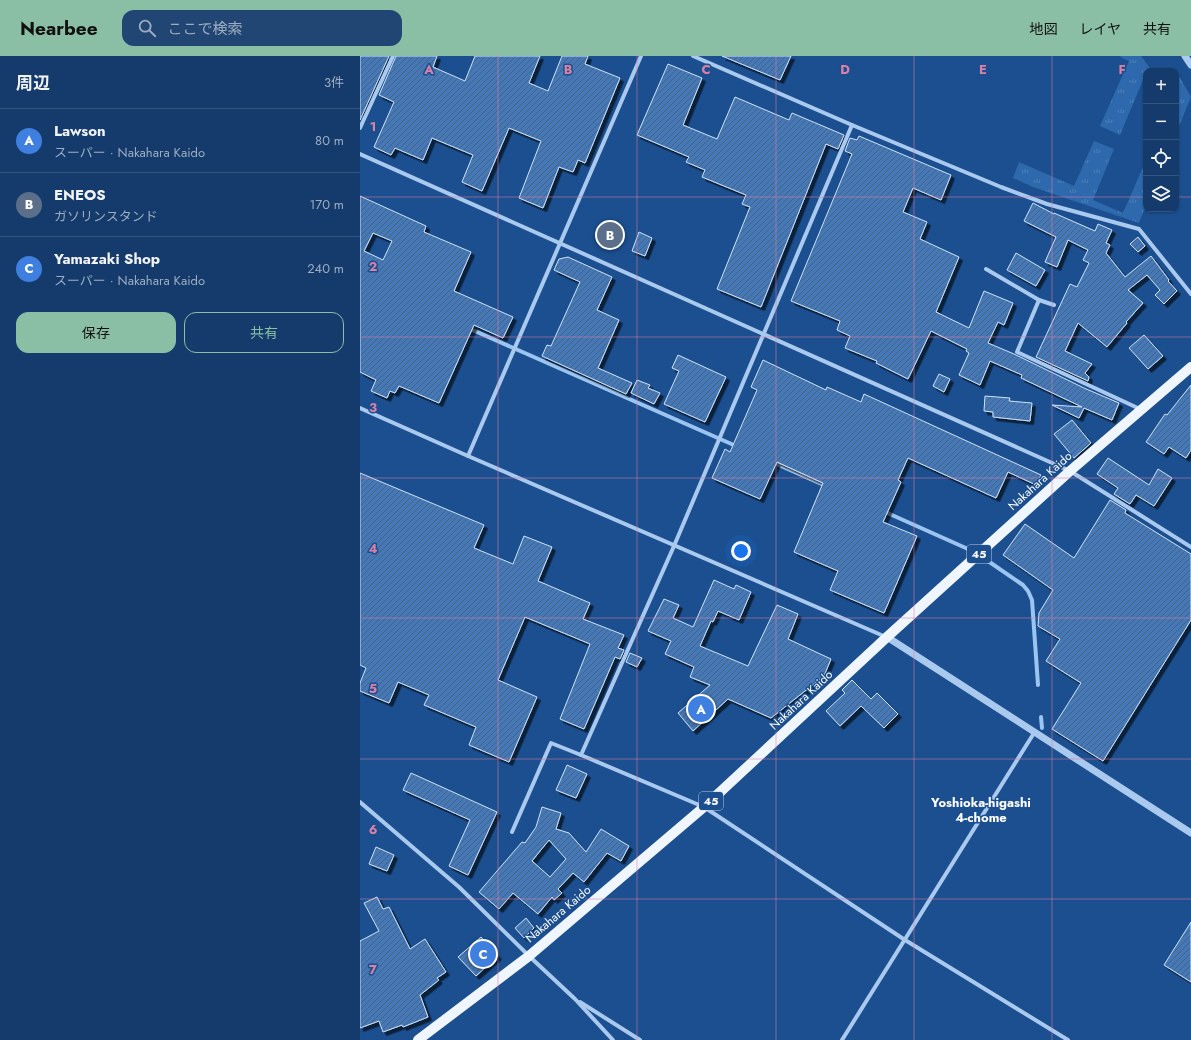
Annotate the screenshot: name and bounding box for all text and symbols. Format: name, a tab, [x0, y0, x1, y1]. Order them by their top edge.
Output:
search box	[122, 10, 402, 46]
text: Nearbee	[20, 15, 98, 42]
icon: search	[136, 17, 158, 39]
text: ここで検索	[168, 18, 243, 40]
text: 地図	[1029, 19, 1057, 39]
text: レイヤ	[1079, 19, 1121, 39]
text: 共有	[1143, 19, 1171, 39]
text: A	[423, 60, 434, 79]
text: B	[564, 60, 573, 79]
text: C	[701, 60, 711, 79]
text: D	[840, 60, 850, 79]
text: E	[979, 60, 987, 79]
text: F	[1118, 60, 1126, 79]
map controls	[1143, 68, 1179, 212]
button: +	[1143, 68, 1179, 104]
text: 周辺	[16, 71, 50, 95]
text: 3件	[324, 73, 344, 92]
button: −	[1143, 104, 1179, 140]
text: 1	[370, 117, 376, 136]
text: Lawson	[54, 120, 106, 142]
text: A	[24, 131, 34, 150]
text: 80 m	[315, 131, 344, 150]
button: locate	[1143, 140, 1179, 176]
text: スーパー · Nakahara Kaido	[54, 143, 205, 162]
button: layers	[1143, 176, 1179, 212]
text: ENEOS	[54, 184, 106, 206]
text: B	[25, 195, 33, 214]
text: 170 m	[309, 195, 344, 214]
text: ガソリンスタンド	[54, 207, 158, 226]
pin: B	[597, 220, 623, 250]
text: Yamazaki Shop	[54, 248, 160, 270]
text: 2	[369, 257, 377, 276]
text: C	[24, 259, 34, 278]
text: 240 m	[307, 259, 344, 278]
text: スーパー · Nakahara Kaido	[54, 271, 205, 290]
button: 保存	[16, 312, 176, 353]
button: 共有	[184, 312, 344, 353]
text: 3	[369, 398, 377, 417]
street label: Nakahara Kaido	[1004, 447, 1076, 515]
text: 4	[368, 539, 378, 558]
your location	[731, 541, 751, 561]
road number: 45	[967, 545, 991, 563]
street label: Nakahara Kaido	[765, 666, 837, 734]
text: 5	[369, 679, 377, 698]
pin: A	[688, 694, 714, 724]
road number: 45	[699, 792, 723, 810]
district label: Yoshioka-higashi 4-chome	[930, 793, 1031, 827]
text: 6	[369, 820, 378, 839]
street label: Nakahara Kaido	[521, 881, 595, 947]
pin: C	[470, 939, 496, 969]
text: 7	[369, 960, 377, 979]

